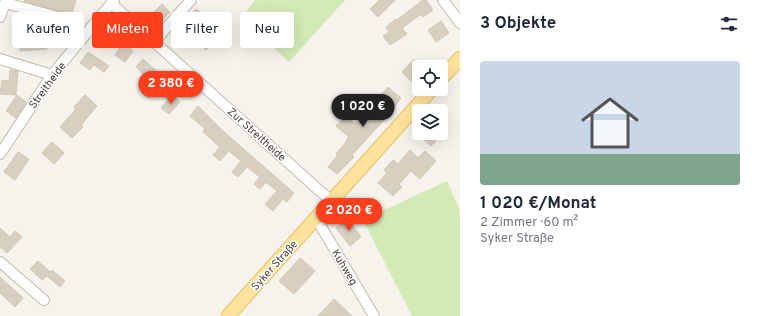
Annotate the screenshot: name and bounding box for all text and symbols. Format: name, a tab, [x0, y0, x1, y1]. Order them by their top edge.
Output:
chip: Kaufen	[12, 12, 84, 48]
chip: Mieten	[92, 12, 163, 48]
chip: Filter	[171, 12, 232, 48]
chip: Neu	[240, 12, 294, 48]
text: 3 Objekte	[480, 13, 556, 35]
icon: filters	[718, 13, 740, 35]
street label: Streitheide	[26, 60, 69, 112]
map controls	[412, 60, 448, 140]
button: locate	[412, 60, 448, 96]
pin: 2 380 €	[134, 71, 208, 105]
text: 2 380 €	[147, 76, 195, 92]
icon: home	[574, 87, 646, 159]
pin: 1 020 €	[326, 94, 400, 128]
text: 1 020 €	[341, 99, 386, 115]
button: layers	[412, 104, 448, 140]
street label: Zur Streitheide	[224, 105, 289, 165]
text: 1 020 €/Monat	[480, 193, 597, 215]
pin: 2 020 €	[312, 198, 386, 232]
text: 2 020 €	[325, 203, 373, 219]
text: 2 Zimmer · 60 m²	[480, 215, 578, 231]
text: Syker Straße	[480, 231, 554, 247]
street label: Syker Straße	[249, 238, 301, 294]
street label: Kuhweg	[328, 247, 360, 288]

